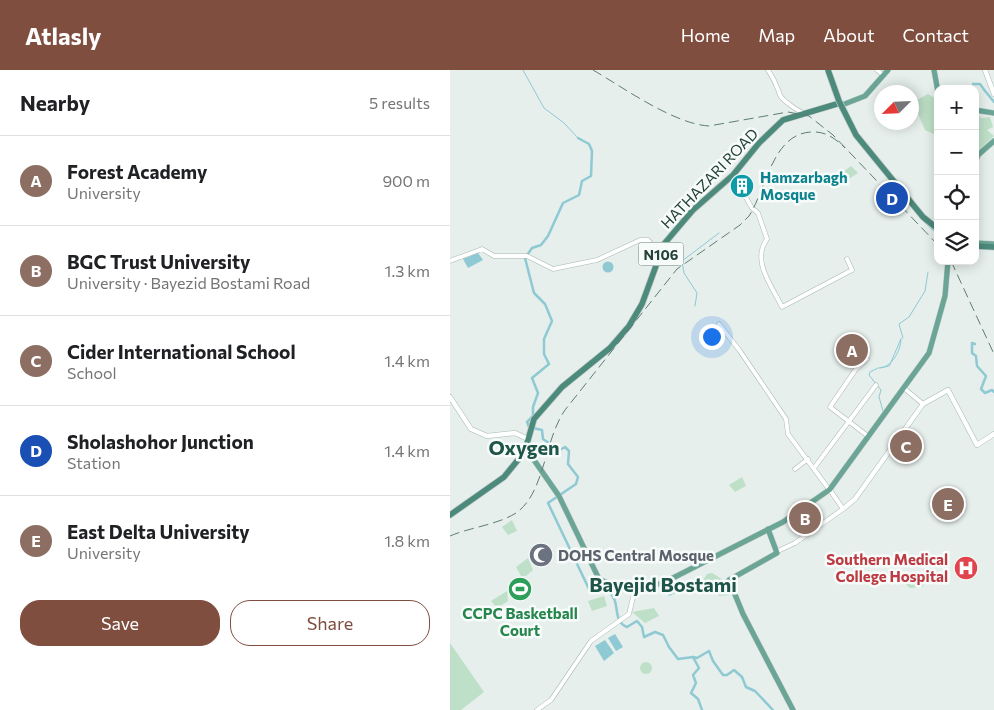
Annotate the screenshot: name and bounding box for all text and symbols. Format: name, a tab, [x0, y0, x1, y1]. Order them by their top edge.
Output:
text: Atlasly	[25, 21, 102, 50]
text: Home	[681, 24, 730, 46]
text: Map	[758, 24, 795, 46]
text: About	[823, 24, 875, 46]
text: Contact	[903, 24, 969, 46]
north arrow	[874, 85, 919, 130]
map controls	[934, 85, 979, 265]
button: +	[934, 85, 979, 130]
text: Nearby	[20, 90, 90, 115]
text: 5 results	[369, 93, 430, 112]
street label: HATHAZARI ROAD	[657, 124, 761, 232]
button: −	[934, 130, 979, 175]
text: Forest Academy	[67, 160, 207, 183]
place label: Hamzarbagh Mosque	[760, 168, 848, 203]
text: A	[30, 171, 42, 190]
text: 900 m	[382, 171, 430, 190]
building icon: Hamzarbagh Mosque	[729, 173, 755, 199]
button: locate	[934, 175, 979, 220]
pin: D	[876, 179, 908, 217]
text: University	[67, 183, 141, 202]
button: layers	[934, 220, 979, 265]
road number: N106	[638, 242, 684, 265]
text: BGC Trust University	[67, 250, 250, 273]
text: B	[31, 261, 41, 280]
text: 1.3 km	[385, 261, 430, 280]
text: University · Bayezid Bostami Road	[67, 273, 310, 292]
your location	[699, 324, 725, 350]
pin: A	[836, 331, 868, 369]
text: Cider International School	[67, 340, 296, 363]
text: C	[31, 351, 41, 370]
text: 1.4 km	[384, 351, 430, 370]
text: School	[67, 363, 117, 382]
pin: C	[890, 427, 922, 465]
text: Sholashohor Junction	[67, 430, 254, 453]
district label: Oxygen	[489, 435, 559, 459]
text: D	[30, 441, 42, 460]
text: 1.4 km	[384, 441, 430, 460]
text: Station	[67, 453, 121, 472]
pin: E	[932, 485, 964, 523]
pin: B	[789, 499, 821, 537]
text: East Delta University	[67, 520, 250, 543]
text: E	[31, 531, 41, 550]
text: 1.8 km	[384, 531, 430, 550]
mosque icon: DOHS Central Mosque	[528, 542, 554, 568]
text: University	[67, 543, 141, 562]
place label: DOHS Central Mosque	[558, 546, 714, 564]
place label: Southern Medical College Hospital	[826, 550, 948, 585]
hospital icon: Southern Medical College Hospital	[953, 555, 979, 581]
district label: Bayejid Bostami	[589, 572, 737, 596]
sports icon: CCPC Basketball Court	[507, 576, 533, 602]
button: Save	[20, 600, 220, 646]
button: Share	[230, 600, 430, 646]
place label: CCPC Basketball Court	[462, 604, 578, 639]

